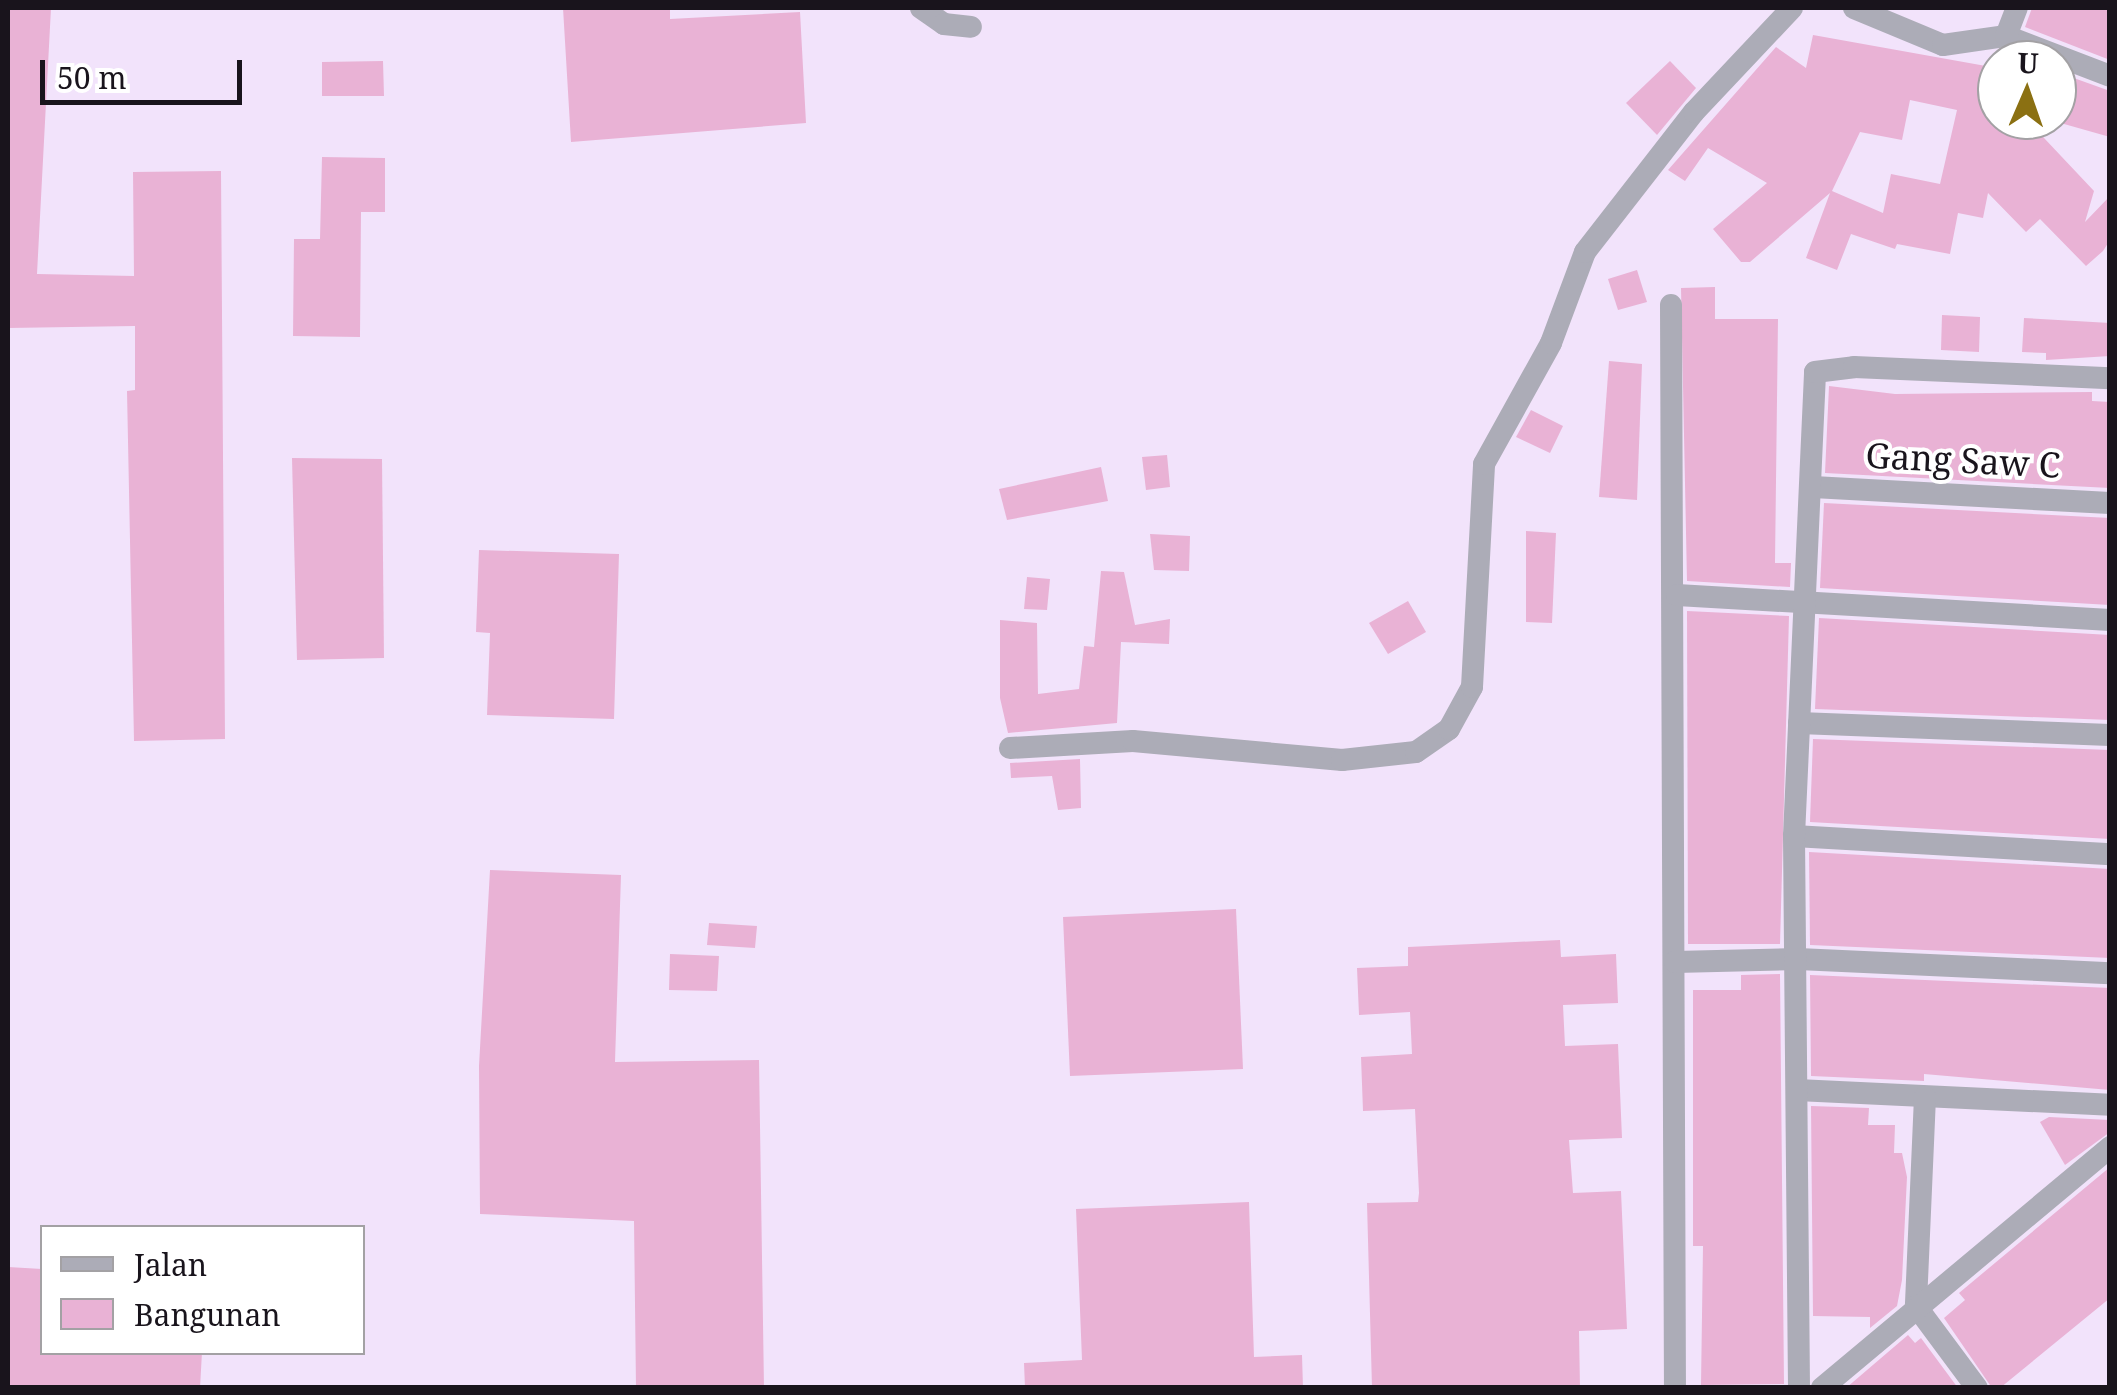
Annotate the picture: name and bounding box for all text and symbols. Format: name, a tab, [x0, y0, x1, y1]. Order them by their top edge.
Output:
scale bar	[45, 40, 248, 102]
north arrow	[1977, 40, 2077, 140]
text: U	[2017, 43, 2039, 81]
text: 50 m	[57, 57, 127, 98]
street label: Gang Saw C	[1865, 434, 2061, 486]
legend	[40, 1225, 365, 1355]
text: Jalan	[134, 1244, 207, 1285]
text: Bangunan	[134, 1294, 281, 1335]

